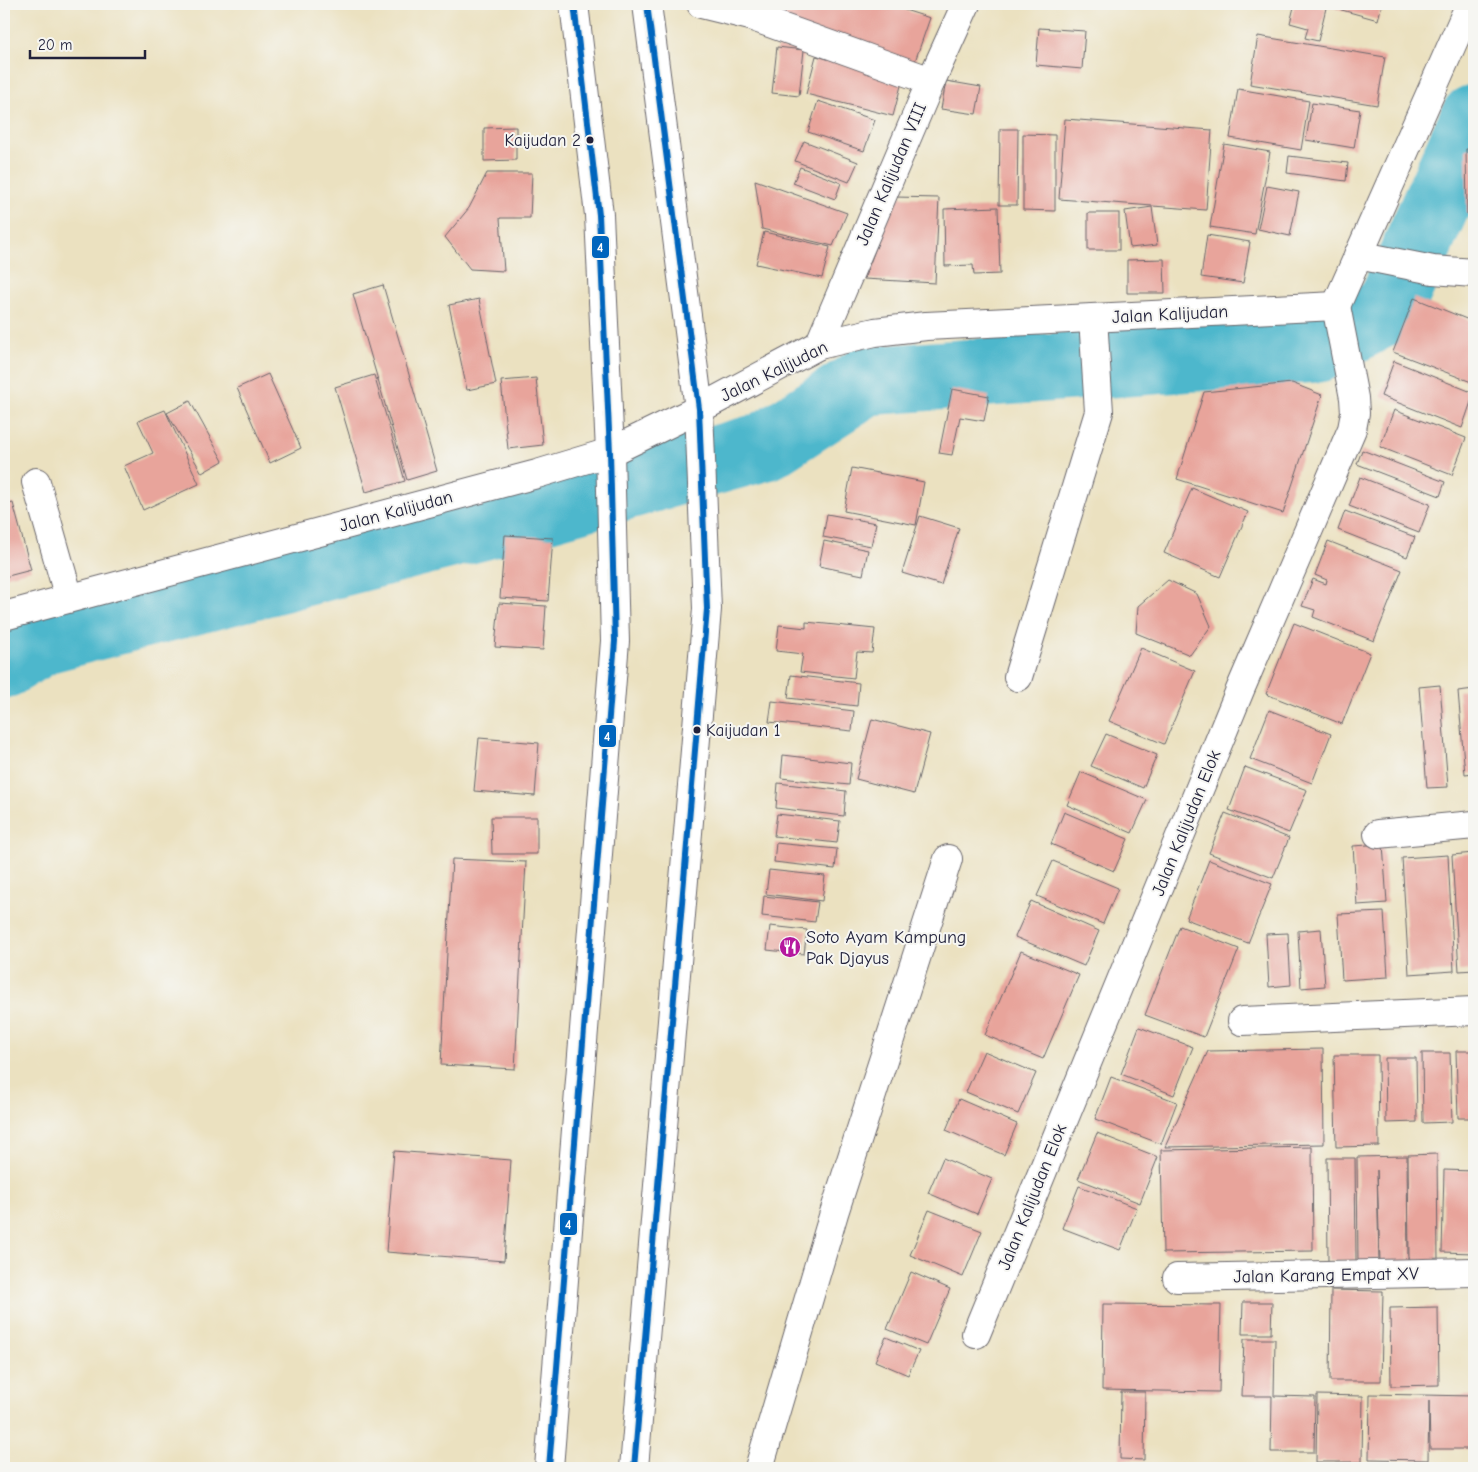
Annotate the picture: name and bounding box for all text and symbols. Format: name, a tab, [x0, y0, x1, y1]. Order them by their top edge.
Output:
scale bar	[30, 28, 145, 60]
text: 20 m	[38, 36, 72, 54]
street label: Jalan Kalijudan VIII	[852, 100, 931, 249]
place label: Kaijudan 2	[504, 131, 581, 150]
marker: Kaijudan 2	[585, 135, 595, 145]
line badge: 4	[591, 235, 610, 259]
text: 4	[597, 239, 604, 256]
street label: Jalan Kalijudan	[1111, 301, 1229, 328]
street label: Jalan Kalijudan	[717, 337, 831, 406]
street label: Jalan Kalijudan	[337, 486, 455, 537]
place label: Kaijudan 1	[706, 721, 780, 740]
line badge: 4	[598, 724, 617, 748]
marker: Kaijudan 1	[692, 725, 702, 735]
text: 4	[604, 728, 611, 745]
street label: Jalan Kalijudan Elok	[1148, 747, 1225, 899]
place label: Soto Ayam Kampung Pak Djayus	[806, 927, 966, 969]
restaurant icon: Soto Ayam Kampung Pak Djayus	[778, 935, 802, 959]
street label: Jalan Kalijudan Elok	[994, 1121, 1071, 1273]
line badge: 4	[559, 1212, 578, 1236]
text: 4	[565, 1216, 572, 1233]
street label: Jalan Karang Empat XV	[1233, 1263, 1419, 1288]

